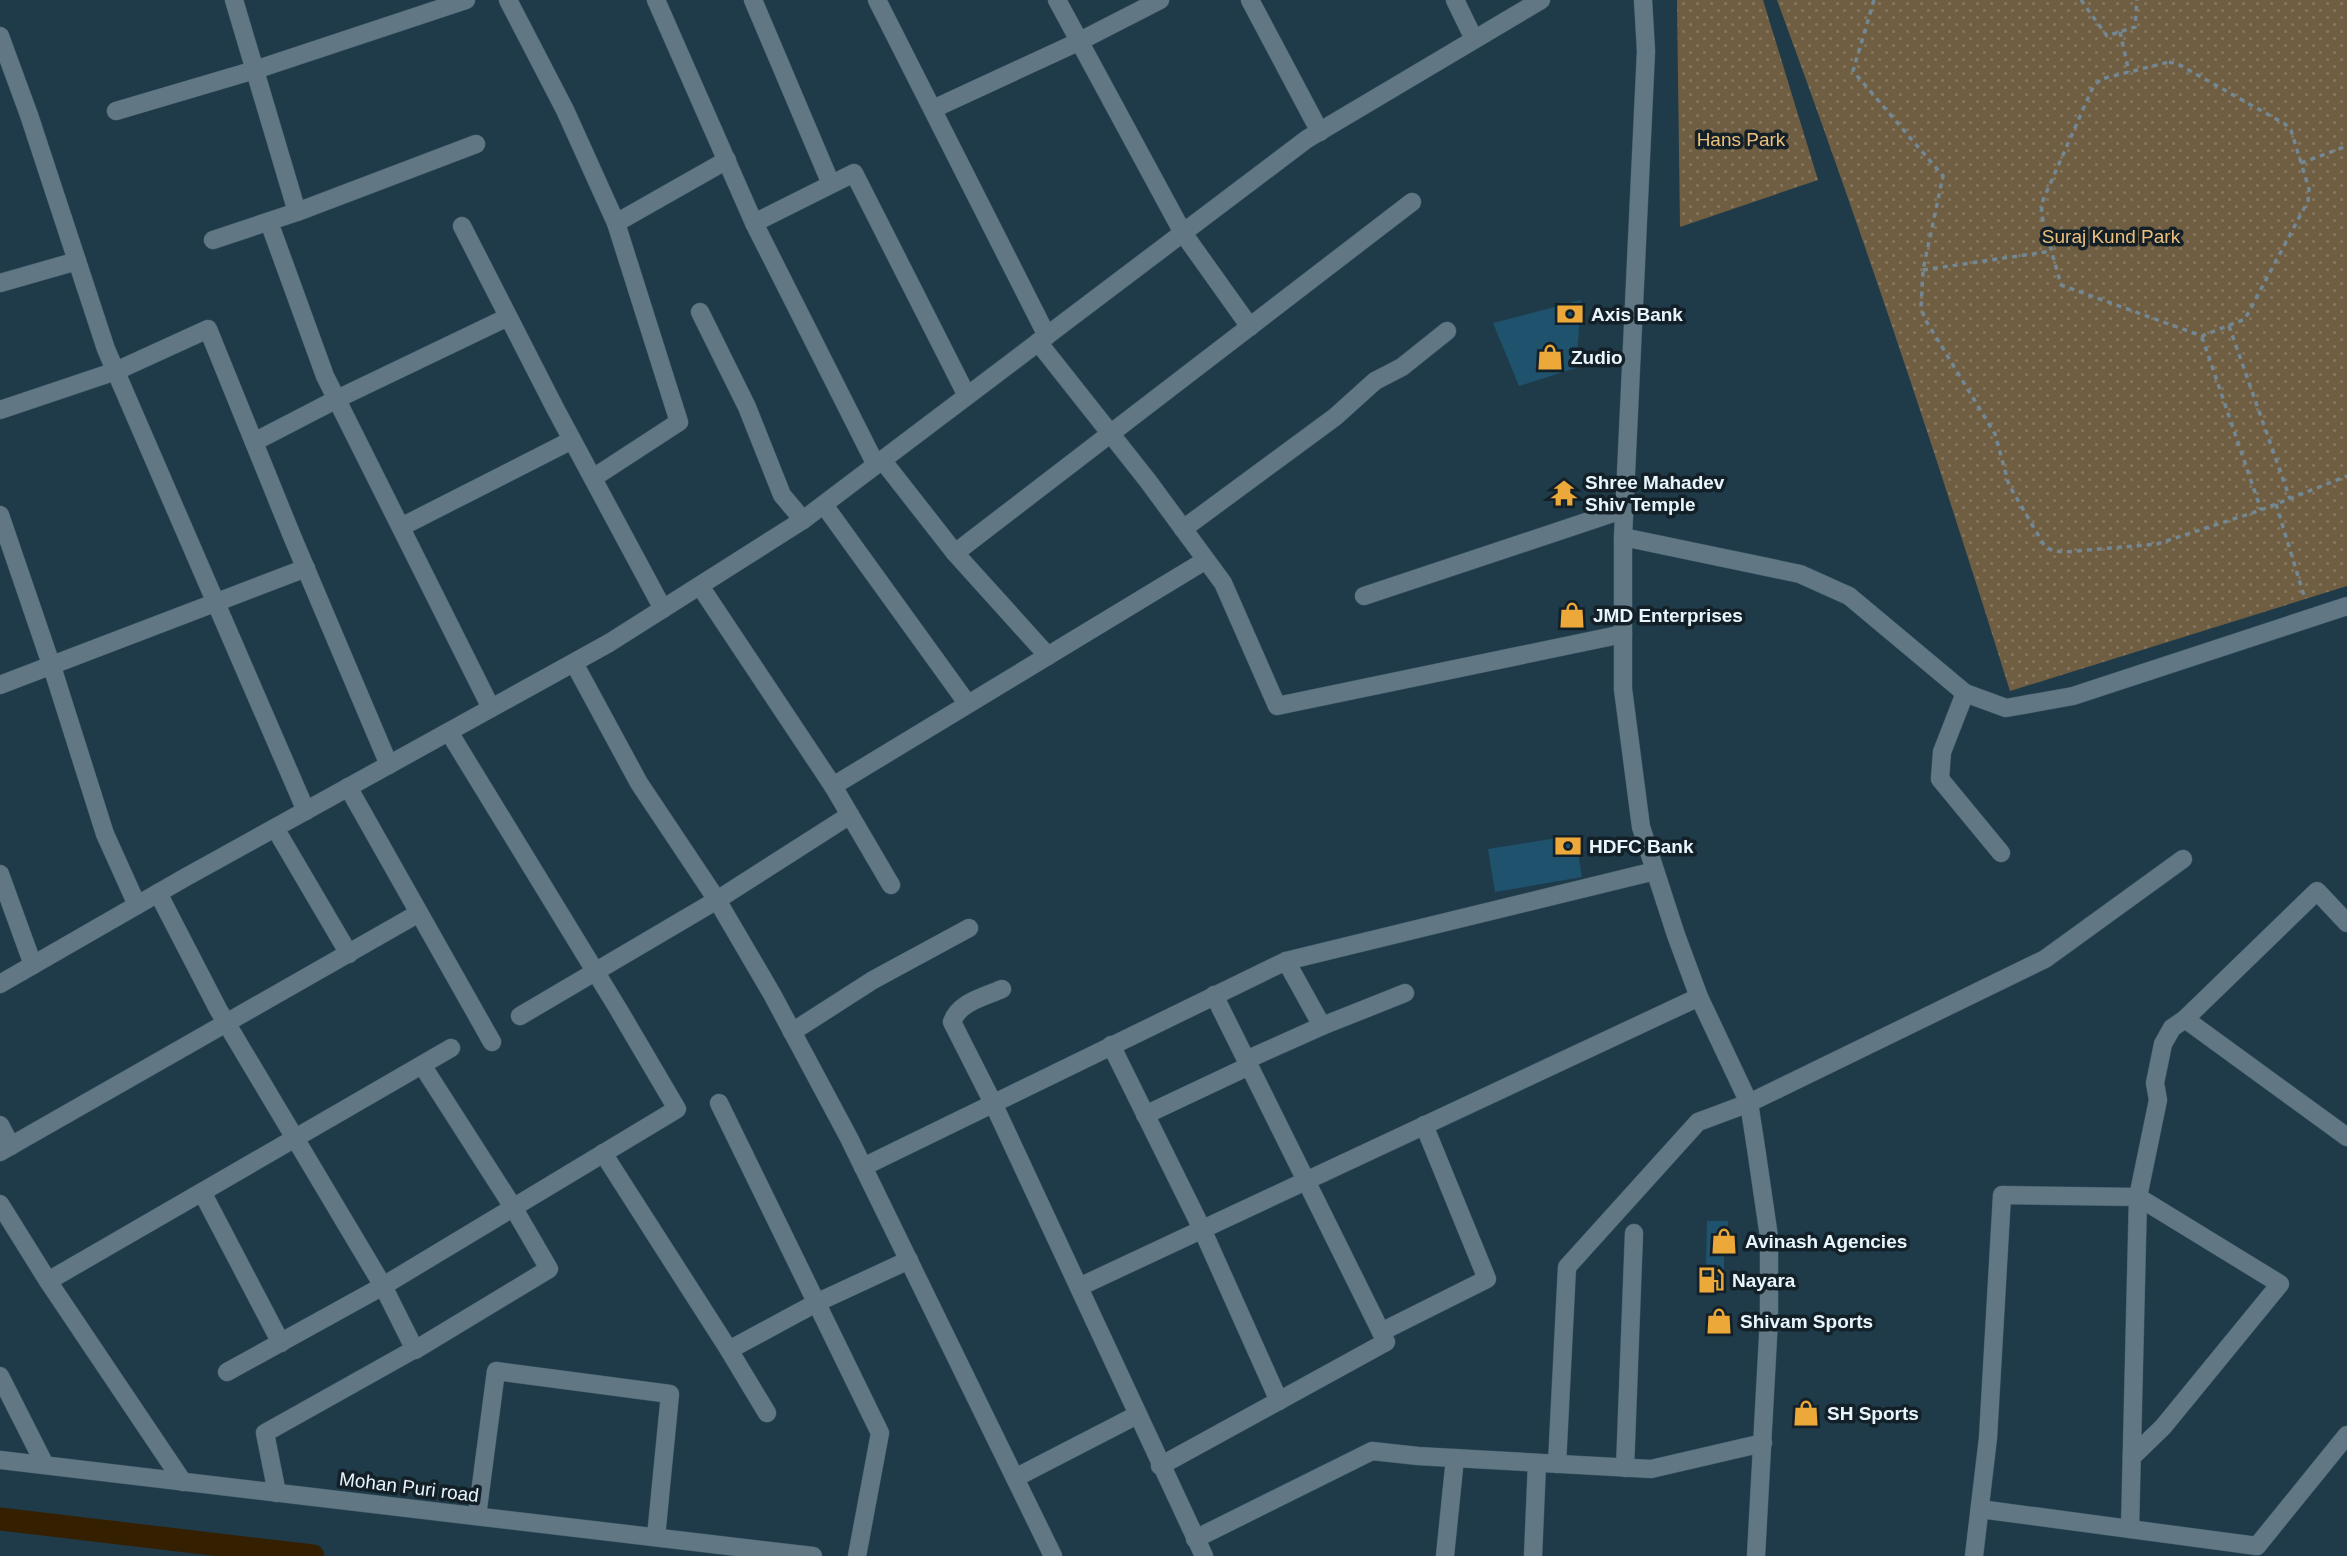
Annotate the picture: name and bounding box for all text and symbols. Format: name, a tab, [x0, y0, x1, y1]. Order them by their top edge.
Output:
park label: Hans Park	[1697, 129, 1786, 150]
park label: Suraj Kund Park	[2042, 226, 2181, 247]
bank icon: Axis Bank	[1555, 299, 1585, 329]
place label: Axis Bank	[1591, 304, 1683, 325]
shop icon: Zudio	[1535, 342, 1565, 372]
place label: Zudio	[1571, 347, 1623, 368]
place label: Shree Mahadev Shiv Temple	[1585, 472, 1725, 515]
temple icon: Shree Mahadev Shiv Temple	[1549, 478, 1579, 508]
shop icon: JMD Enterprises	[1557, 600, 1587, 630]
place label: JMD Enterprises	[1593, 605, 1743, 626]
bank icon: HDFC Bank	[1553, 831, 1583, 861]
place label: HDFC Bank	[1589, 836, 1694, 857]
shop icon: Avinash Agencies	[1709, 1226, 1739, 1256]
place label: Avinash Agencies	[1745, 1231, 1907, 1252]
fuel station icon: Nayara	[1696, 1265, 1726, 1295]
place label: Nayara	[1732, 1270, 1796, 1291]
shop icon: Shivam Sports	[1704, 1306, 1734, 1336]
place label: Shivam Sports	[1740, 1311, 1873, 1332]
shop icon: SH Sports	[1791, 1398, 1821, 1428]
place label: SH Sports	[1827, 1403, 1919, 1424]
street label: Mohan Puri road	[338, 1468, 480, 1506]

